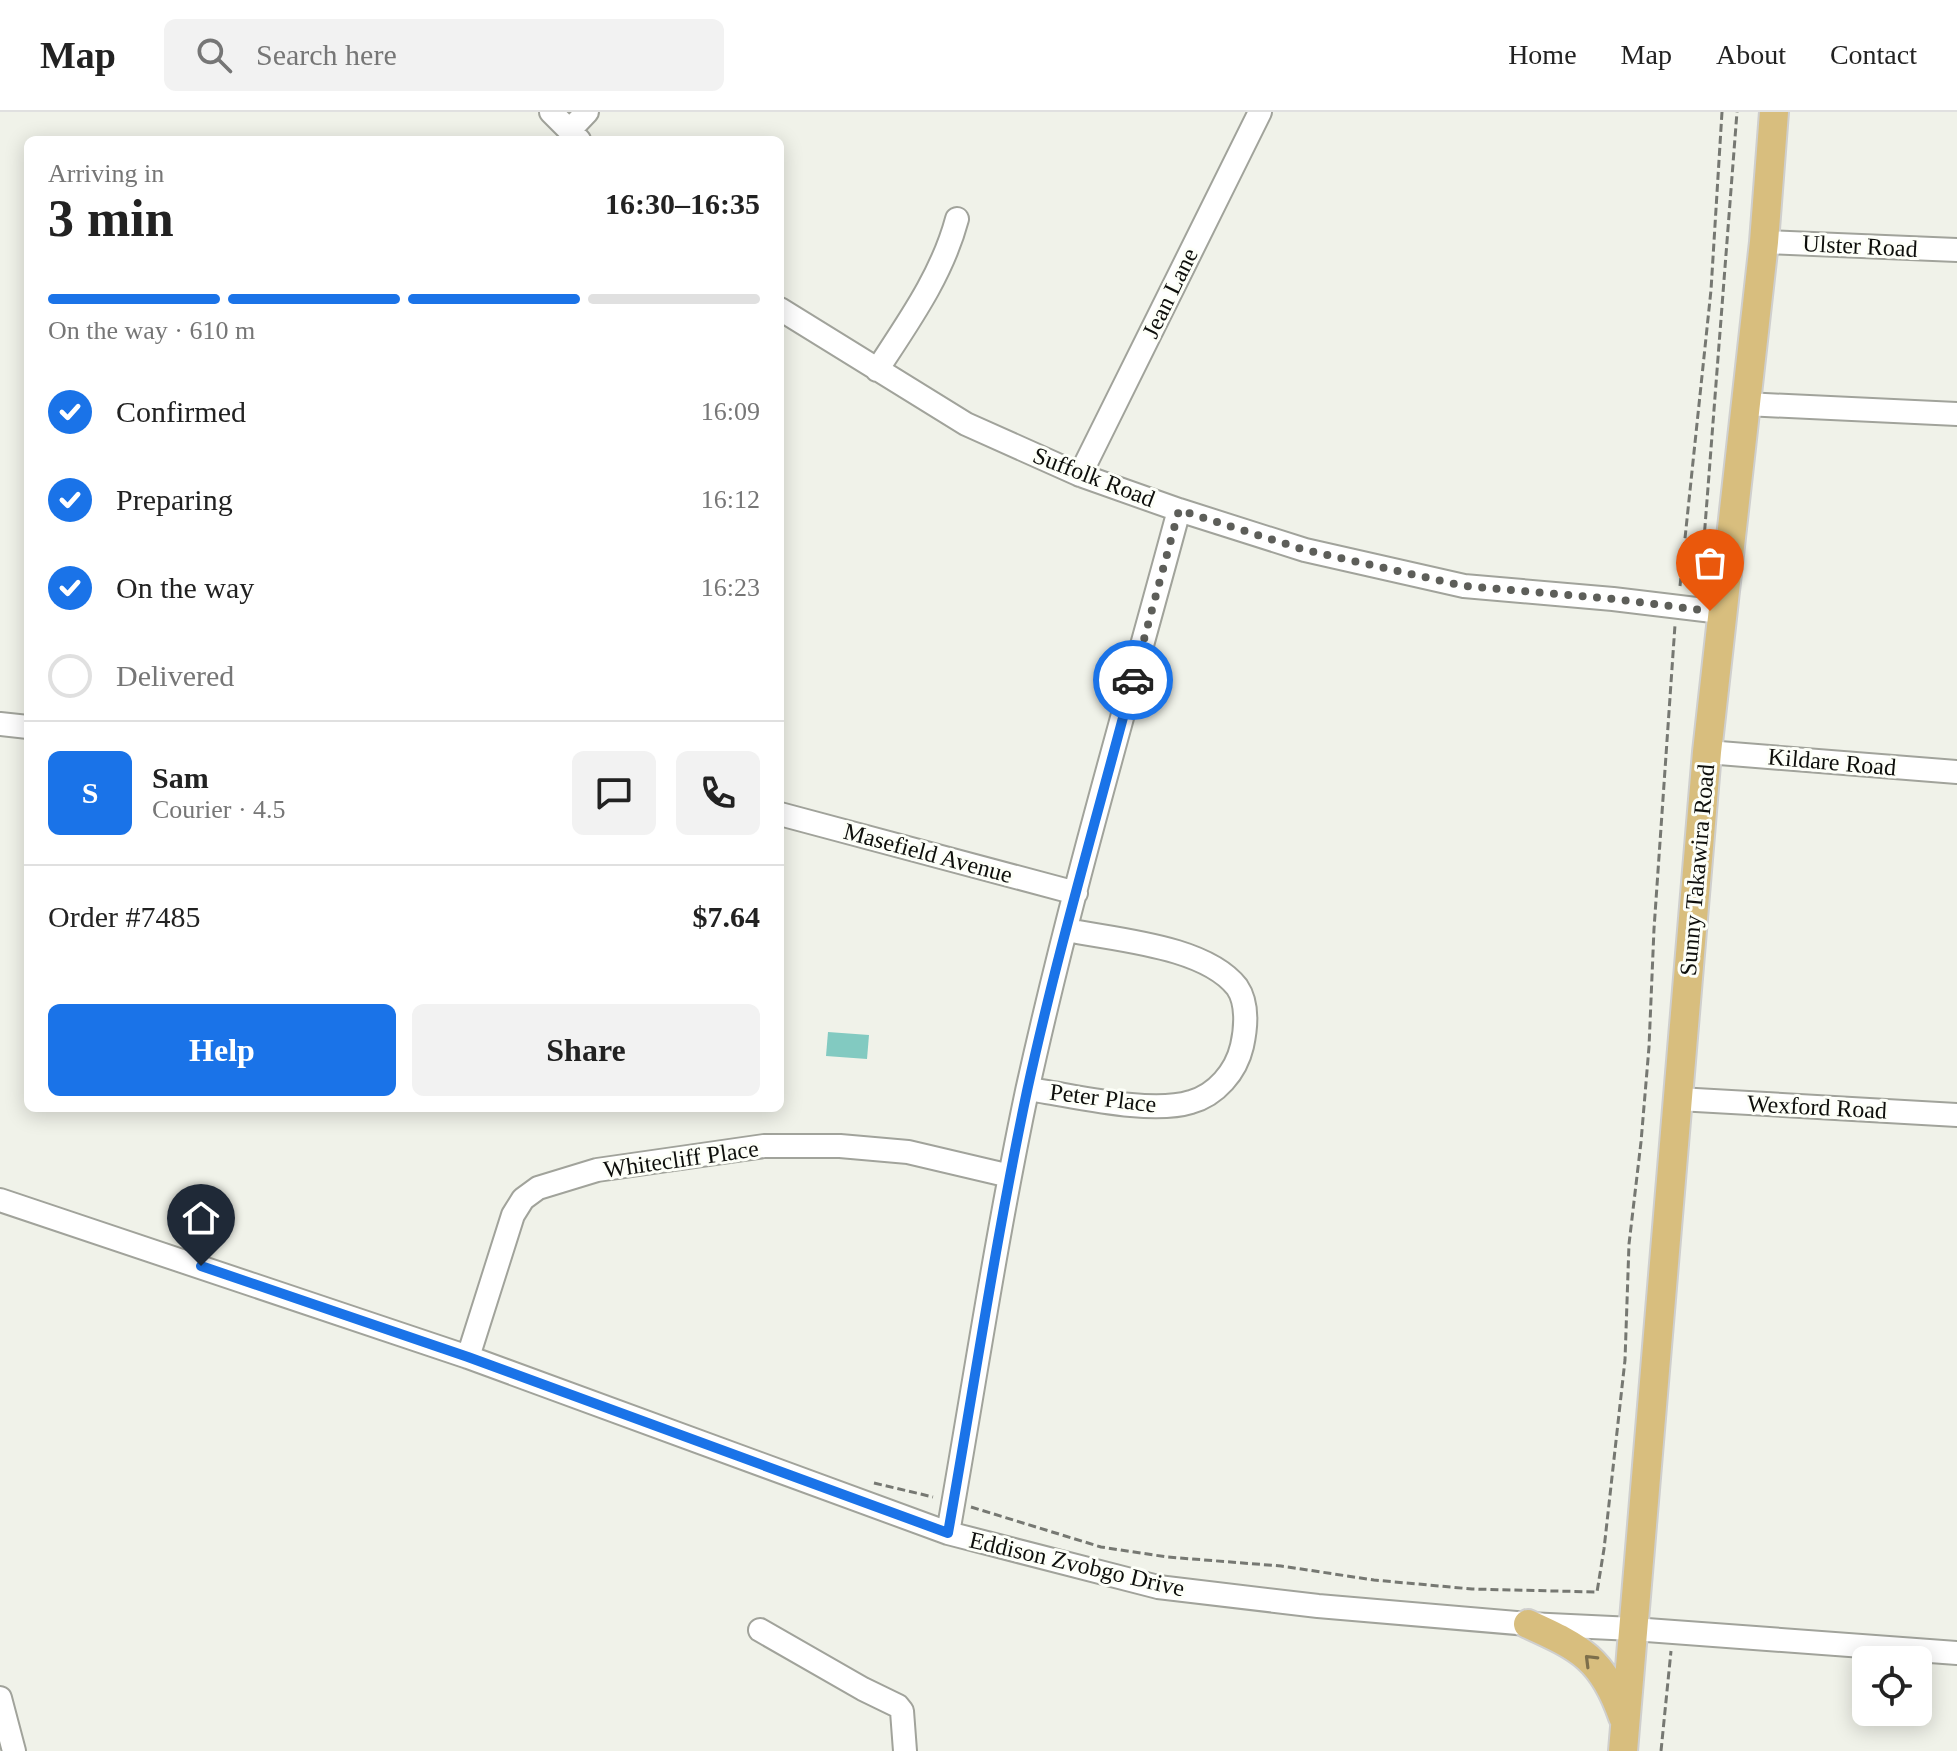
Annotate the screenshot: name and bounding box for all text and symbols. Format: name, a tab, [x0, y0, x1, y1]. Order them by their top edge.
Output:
search box	[164, 19, 724, 91]
icon: search	[192, 33, 236, 77]
text: Map	[40, 34, 116, 76]
text: Search here	[256, 38, 397, 71]
text: Home	[1508, 39, 1577, 70]
text: Map	[1621, 39, 1672, 70]
text: About	[1716, 39, 1786, 70]
text: Contact	[1830, 39, 1917, 70]
text: Arriving in	[48, 159, 164, 188]
text: 16:30–16:35	[605, 187, 760, 220]
text: 3 min	[48, 190, 174, 247]
street label: Ulster Road	[1802, 230, 1918, 262]
street label: Jean Lane	[1137, 244, 1203, 342]
text: On the way · 610 m	[48, 316, 255, 345]
icon: check	[48, 390, 92, 434]
text: Confirmed	[116, 395, 246, 428]
text: 16:09	[701, 397, 760, 426]
street label: Suffolk Road	[1029, 442, 1159, 512]
icon: check	[48, 478, 92, 522]
text: Preparing	[116, 483, 233, 516]
text: 16:12	[701, 485, 760, 514]
pin	[1676, 529, 1744, 611]
icon: bag	[1688, 541, 1732, 585]
icon: check	[48, 566, 92, 610]
text: On the way	[116, 571, 254, 604]
text: 16:23	[701, 573, 760, 602]
courier	[1093, 640, 1173, 720]
icon: car	[1111, 658, 1155, 702]
text: Delivered	[116, 659, 234, 692]
street label: Kildare Road	[1767, 743, 1897, 781]
button: chat	[572, 751, 656, 835]
button: phone	[676, 751, 760, 835]
text: Sam	[152, 761, 209, 794]
street label: Sunny Takawira Road	[1675, 763, 1719, 977]
text: S	[82, 776, 98, 809]
text: Courier · 4.5	[152, 795, 286, 824]
street label: Masefield Avenue	[841, 818, 1015, 888]
text: Order #7485	[48, 900, 200, 933]
text: $7.64	[693, 900, 760, 933]
button: Help	[48, 1004, 396, 1096]
button: Share	[412, 1004, 760, 1096]
street label: Peter Place	[1048, 1079, 1158, 1117]
street label: Wexford Road	[1746, 1090, 1888, 1124]
street label: Whitecliff Place	[602, 1135, 760, 1183]
pin	[167, 1184, 235, 1266]
icon: home	[179, 1196, 223, 1240]
street label: Eddison Zvobgo Drive	[967, 1527, 1187, 1601]
map controls	[1852, 1646, 1932, 1726]
button: locate	[1852, 1646, 1932, 1726]
one-way arrow	[1585, 1655, 1599, 1669]

